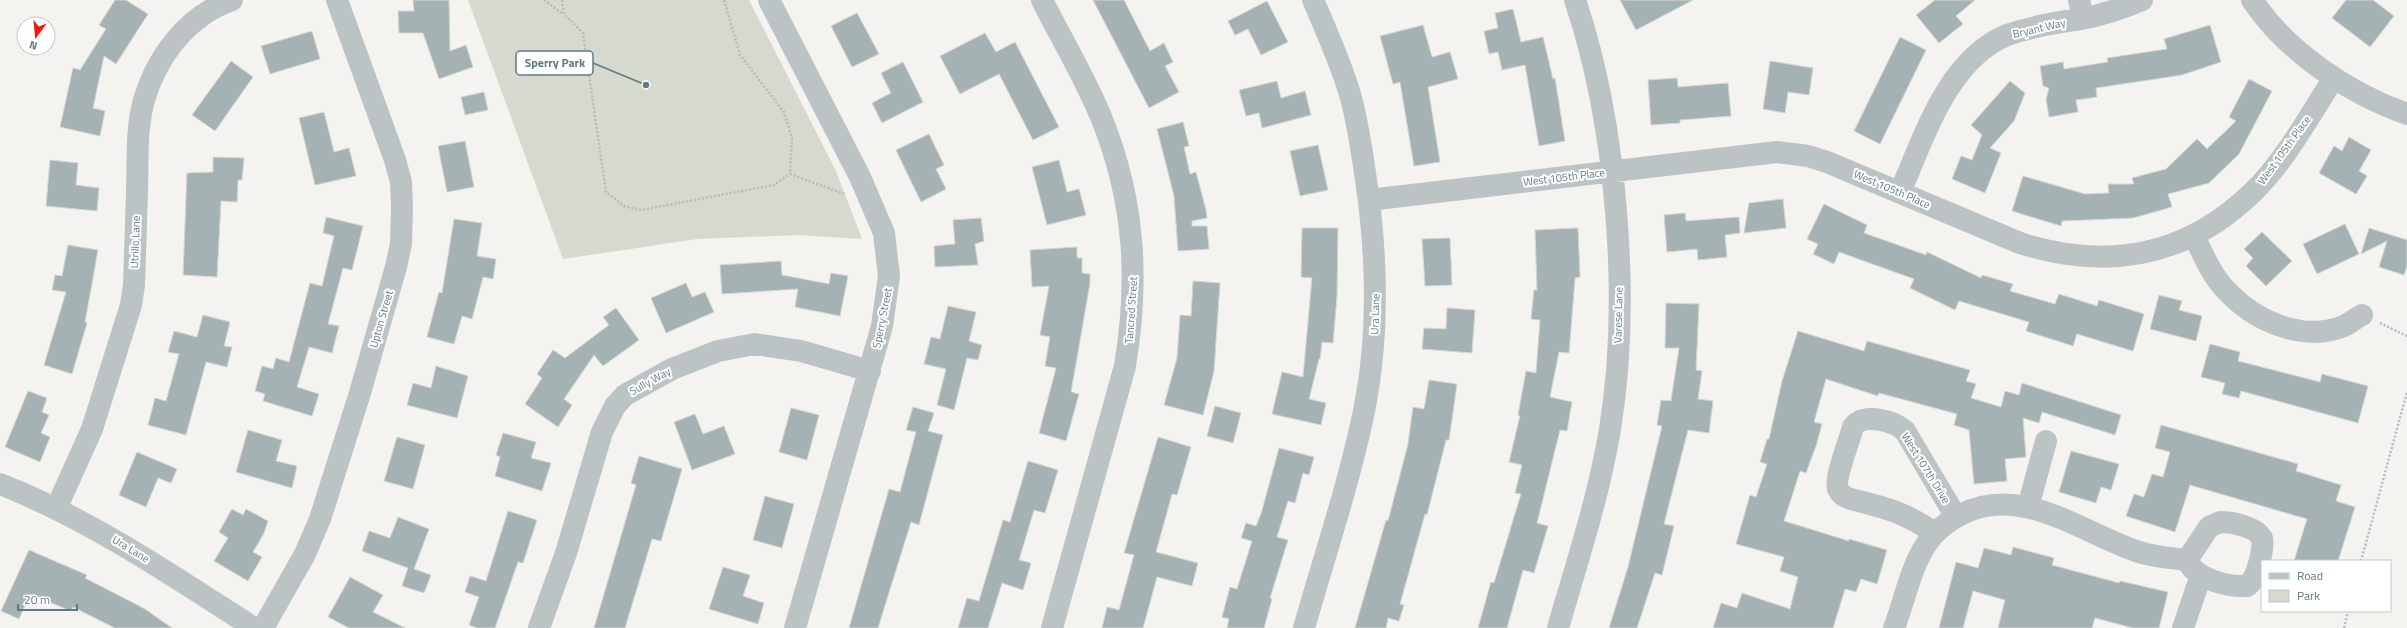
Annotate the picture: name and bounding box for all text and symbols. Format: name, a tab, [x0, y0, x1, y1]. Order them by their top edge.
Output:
street label: Bryant Way	[2011, 14, 2068, 42]
north arrow	[16, 16, 56, 56]
text: N	[27, 37, 39, 54]
callout: Sperry Park	[516, 51, 593, 75]
text: Sperry Park	[525, 53, 586, 72]
street label: West 105th Place	[2253, 112, 2315, 188]
street label: West 105th Place	[1522, 164, 1606, 190]
street label: West 105th Place	[1851, 166, 1933, 213]
street label: Utrillo Lane	[126, 215, 144, 269]
street label: Tancred Street	[1121, 276, 1141, 344]
street label: Sperry Street	[868, 286, 896, 349]
street label: Varese Lane	[1610, 286, 1626, 343]
street label: Upton Street	[365, 288, 397, 350]
street label: Ura Lane	[1366, 293, 1384, 335]
street label: Sully Way	[626, 363, 674, 399]
street label: West 107th Drive	[1898, 429, 1955, 507]
street label: Ura Lane	[109, 532, 153, 567]
legend	[2261, 560, 2391, 612]
text: Road	[2297, 566, 2323, 585]
scale bar	[18, 586, 77, 612]
text: Park	[2297, 586, 2320, 605]
text: 20 m	[24, 590, 50, 609]

